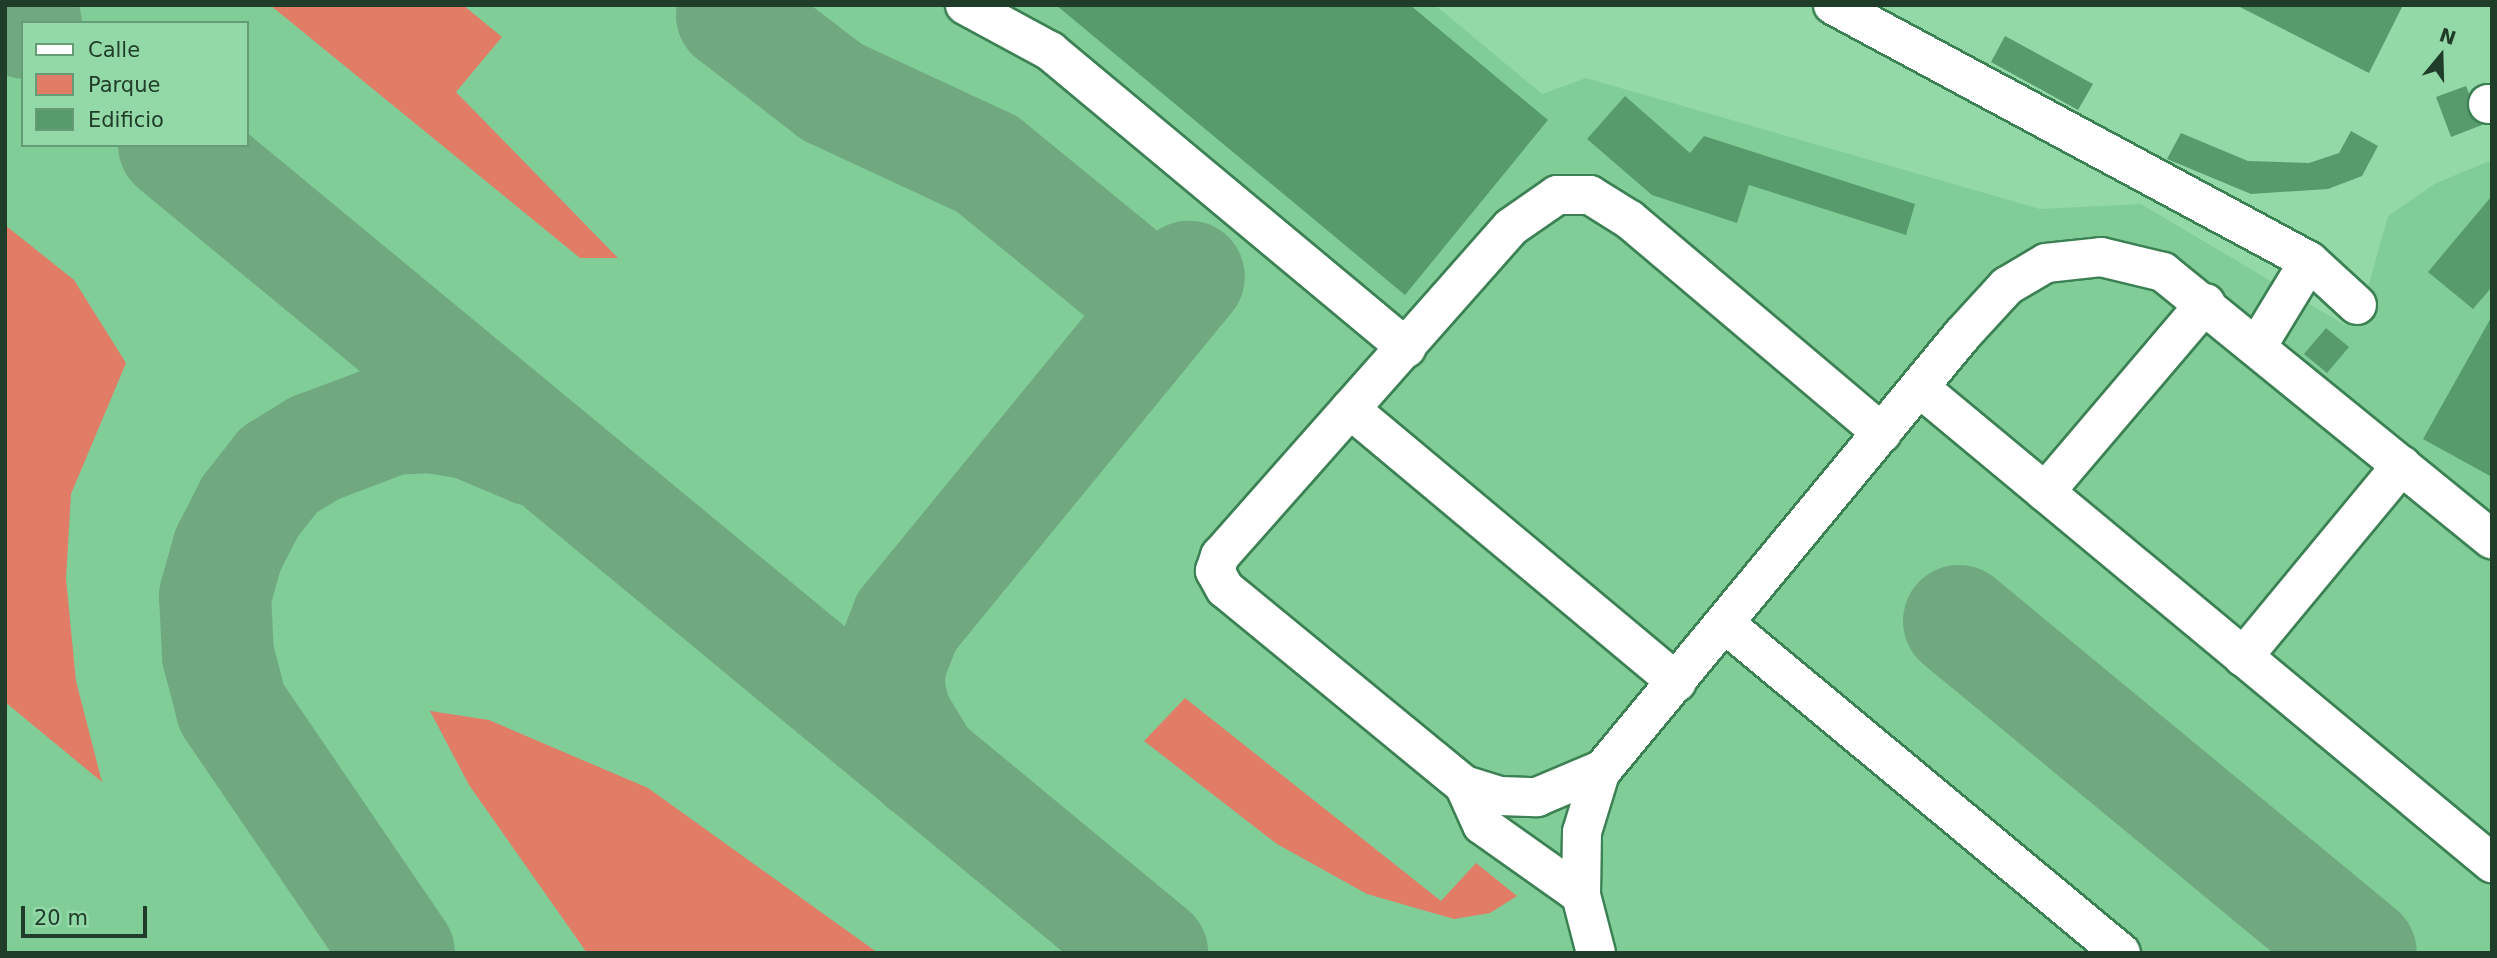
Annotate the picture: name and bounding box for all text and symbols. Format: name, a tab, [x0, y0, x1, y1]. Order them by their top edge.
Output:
legend	[21, 21, 248, 147]
north arrow	[2406, 21, 2476, 91]
text: N	[2437, 23, 2459, 49]
text: Calle	[88, 38, 140, 62]
text: Parque	[88, 73, 160, 97]
text: Edificio	[88, 108, 164, 132]
scale bar	[24, 892, 150, 936]
text: 20 m	[34, 906, 88, 930]

